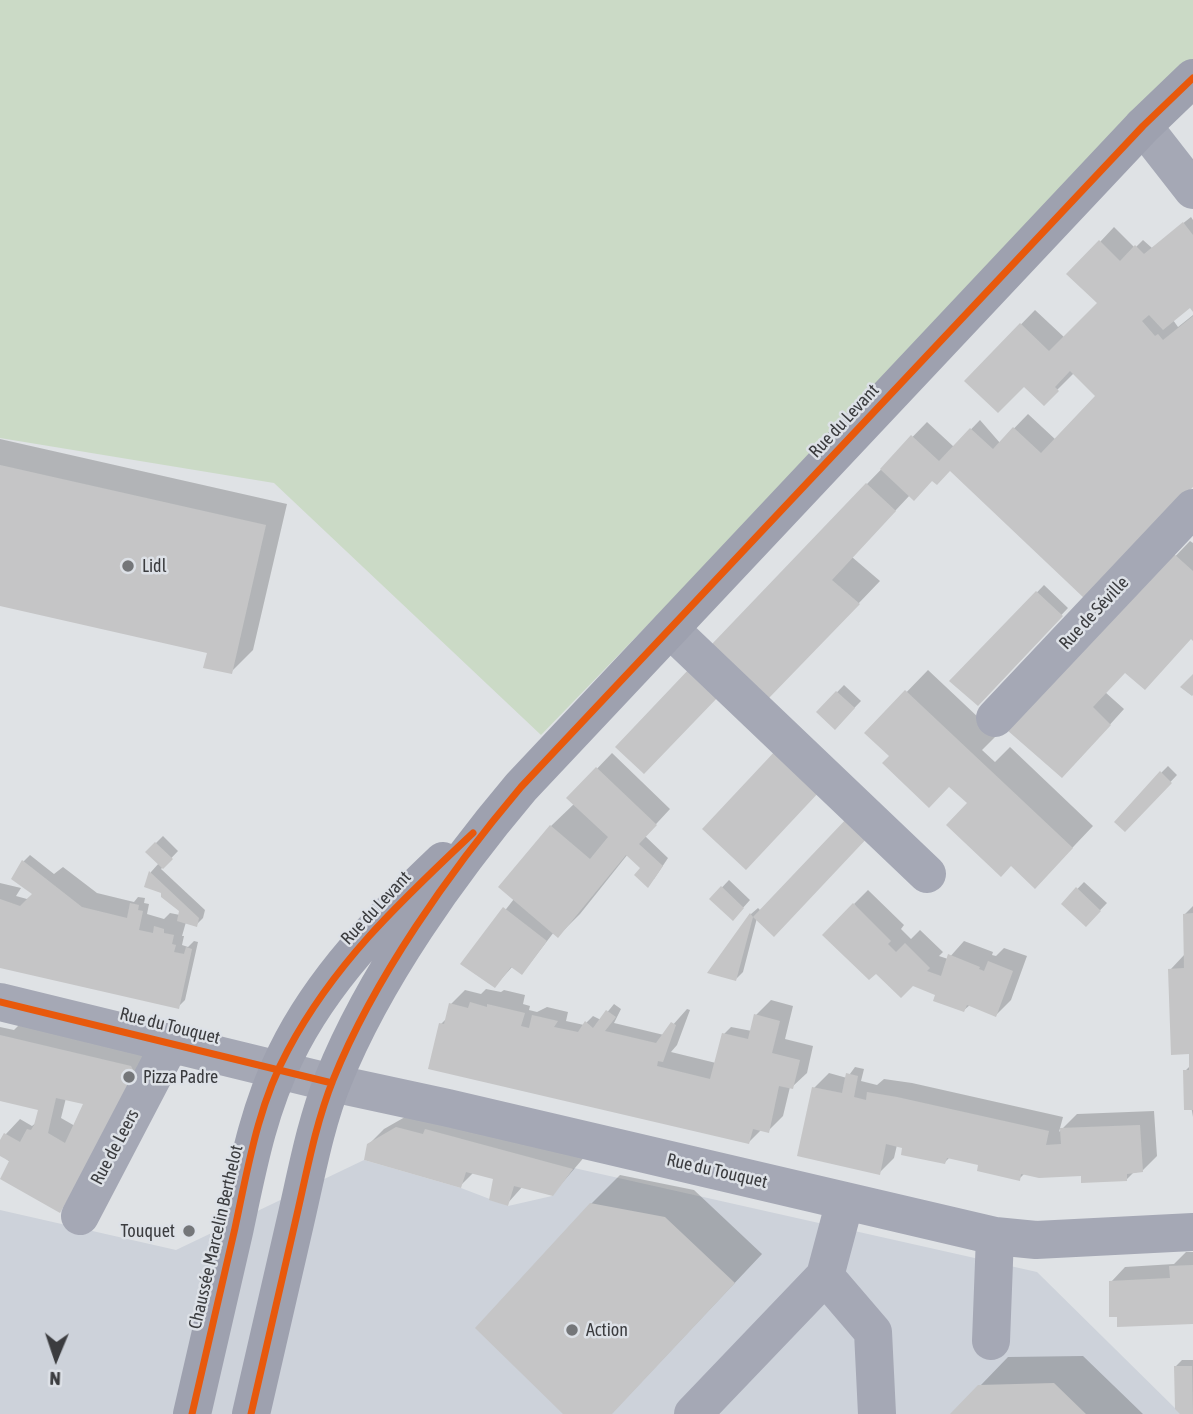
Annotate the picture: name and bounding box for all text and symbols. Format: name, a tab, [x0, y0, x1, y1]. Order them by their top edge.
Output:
street label: Rue du Levant	[805, 380, 883, 462]
place label: Lidl	[142, 555, 166, 577]
marker: Lidl	[120, 558, 136, 574]
street label: Rue de Séville	[1055, 572, 1133, 654]
street label: Rue du Levant	[337, 867, 415, 949]
street label: Rue du Touquet	[118, 1003, 222, 1049]
place label: Pizza Padre	[143, 1066, 218, 1088]
marker: Pizza Padre	[121, 1069, 137, 1085]
street label: Rue de Leers	[86, 1106, 144, 1188]
street label: Chaussée Marcelin Berthelot	[184, 1143, 248, 1331]
street label: Rue du Touquet	[665, 1149, 769, 1193]
place label: Touquet	[120, 1220, 175, 1242]
marker: Touquet	[181, 1223, 197, 1239]
place label: Action	[586, 1319, 628, 1341]
marker: Action	[564, 1322, 580, 1338]
north arrow	[21, 1323, 91, 1393]
text: N	[49, 1368, 61, 1390]

